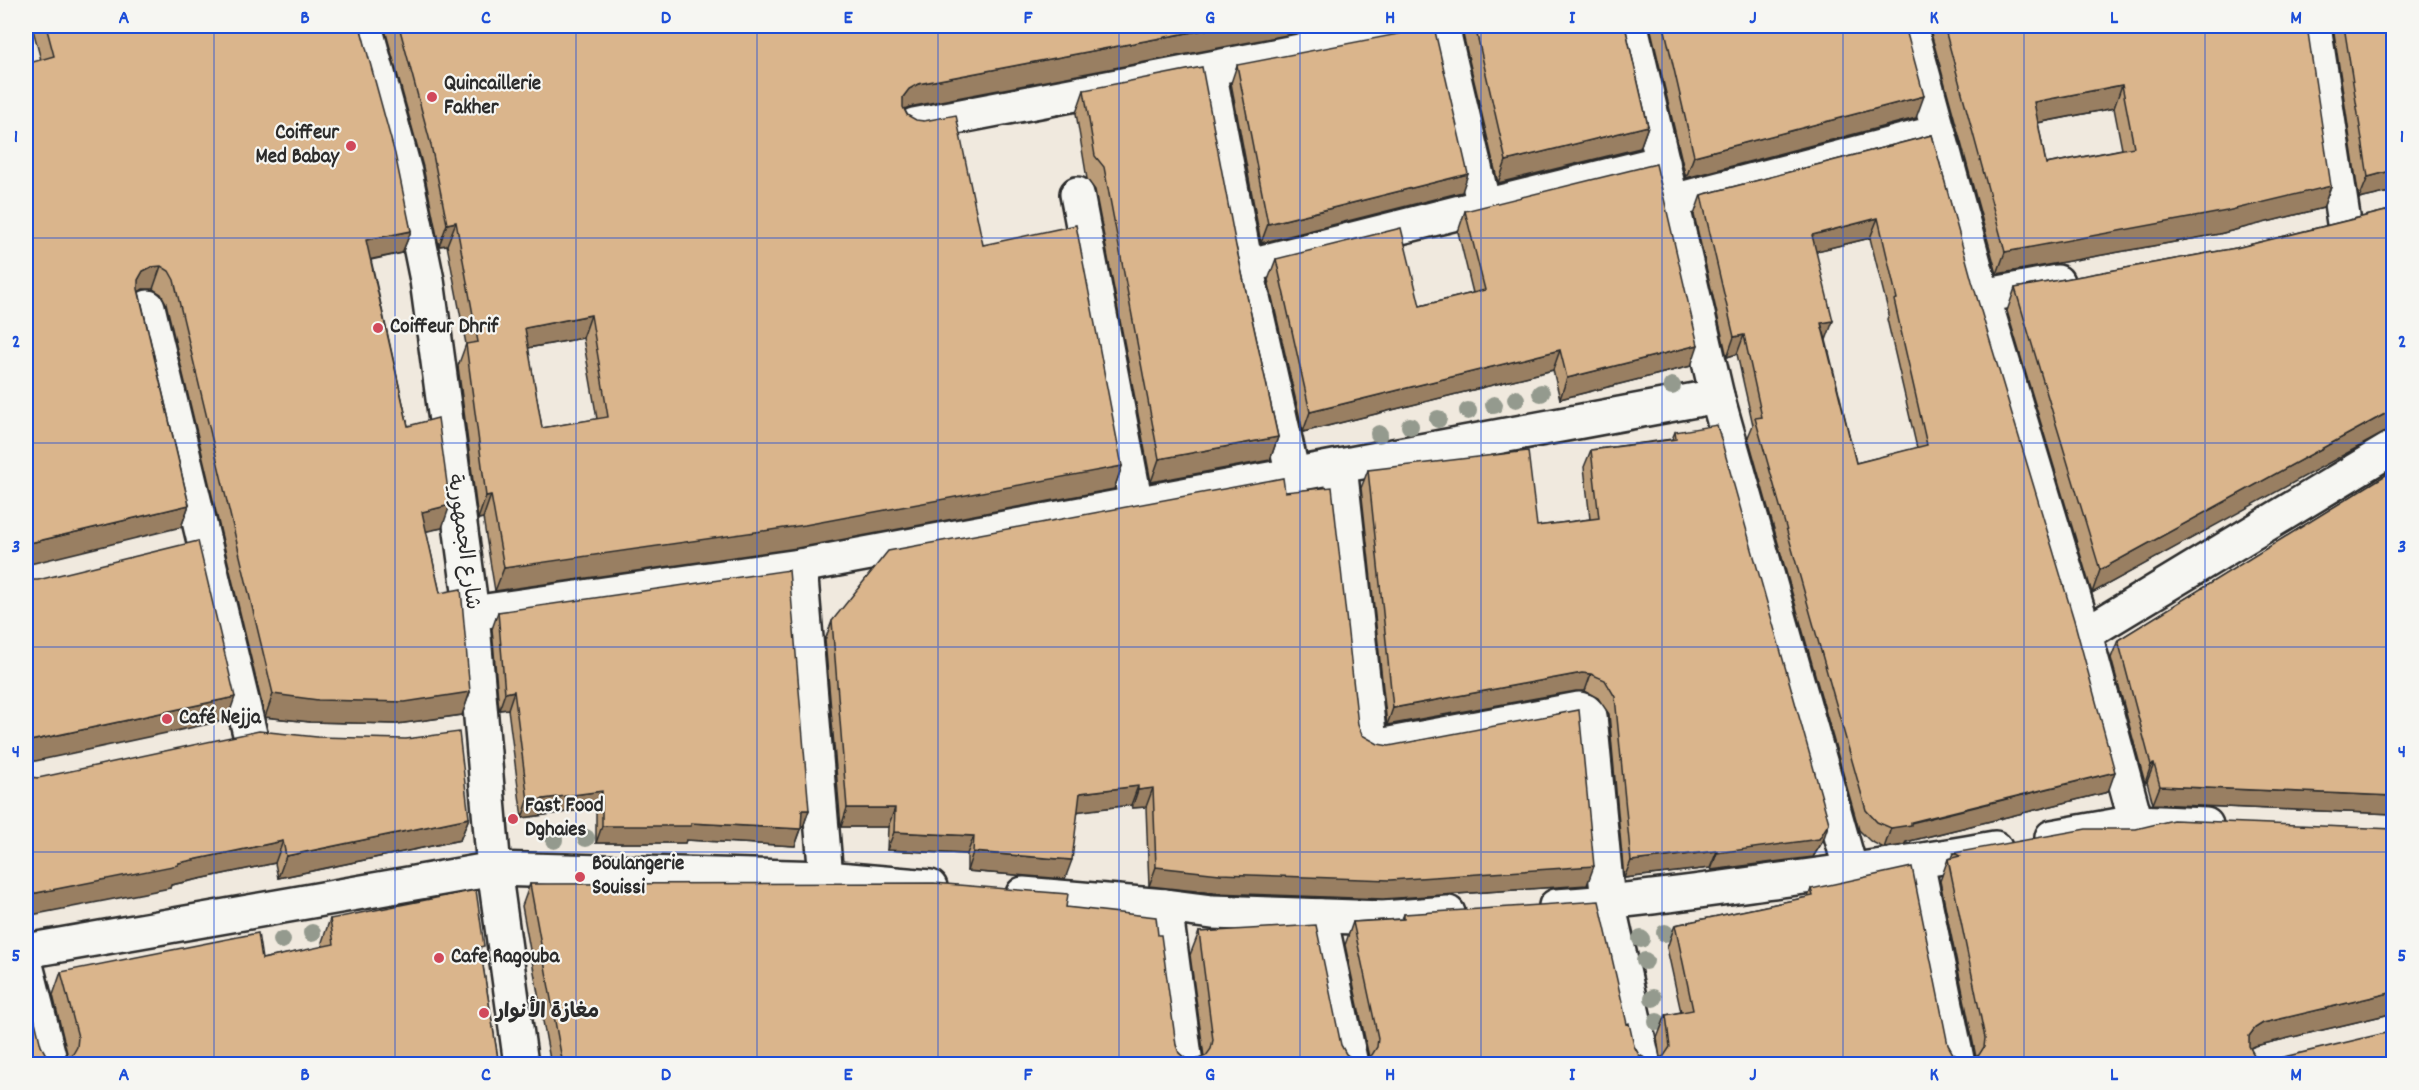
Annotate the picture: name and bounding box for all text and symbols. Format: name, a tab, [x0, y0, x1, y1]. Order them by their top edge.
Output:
text: A	[119, 5, 130, 33]
text: B	[300, 5, 310, 33]
text: C	[481, 5, 491, 33]
text: D	[661, 5, 672, 33]
text: E	[843, 5, 853, 33]
text: F	[1024, 5, 1034, 33]
text: G	[1205, 5, 1215, 33]
text: H	[1385, 5, 1395, 33]
text: I	[1569, 5, 1576, 33]
text: J	[1749, 5, 1757, 33]
text: K	[1929, 5, 1939, 33]
text: L	[2110, 5, 2119, 33]
text: M	[2290, 5, 2302, 33]
place label: Quincaillerie Fakher	[444, 70, 541, 124]
marker: Quincaillerie Fakher	[425, 90, 439, 104]
place label: Coiffeur Med Babay	[256, 119, 340, 173]
text: 1	[14, 124, 18, 152]
text: 1	[2400, 124, 2404, 152]
marker: Coiffeur Med Babay	[344, 139, 358, 153]
place label: Coiffeur Dhrif	[390, 313, 500, 343]
marker: Coiffeur Dhrif	[371, 321, 385, 335]
text: 2	[12, 329, 20, 357]
text: 2	[2398, 329, 2406, 357]
street label: شارع الجمهورية	[438, 472, 486, 612]
text: 3	[12, 534, 20, 562]
text: 3	[2398, 534, 2406, 562]
place label: Café Nejja	[179, 704, 262, 734]
marker: Café Nejja	[160, 712, 174, 726]
text: 4	[12, 739, 20, 767]
text: 4	[2398, 739, 2406, 767]
place label: Fast Food Dghaies	[525, 792, 604, 846]
marker: Fast Food Dghaies	[506, 812, 520, 826]
place label: Boulangerie Souissi	[592, 850, 684, 904]
marker: Boulangerie Souissi	[573, 870, 587, 884]
text: 5	[11, 943, 21, 971]
place label: Cafe Ragouba	[451, 943, 560, 973]
text: 5	[2397, 943, 2407, 971]
marker: Cafe Ragouba	[432, 951, 446, 965]
place label: مغازة الأنوار	[494, 996, 599, 1028]
marker: مغازة الأنوار	[477, 1006, 491, 1020]
text: A	[119, 1062, 130, 1090]
text: B	[300, 1062, 310, 1090]
text: C	[481, 1062, 491, 1090]
text: D	[661, 1062, 672, 1090]
text: E	[843, 1062, 853, 1090]
text: F	[1024, 1062, 1034, 1090]
text: G	[1205, 1062, 1215, 1090]
text: H	[1385, 1062, 1395, 1090]
text: I	[1569, 1062, 1576, 1090]
text: J	[1749, 1062, 1757, 1090]
text: K	[1929, 1062, 1939, 1090]
text: L	[2110, 1062, 2119, 1090]
text: M	[2290, 1062, 2302, 1090]

